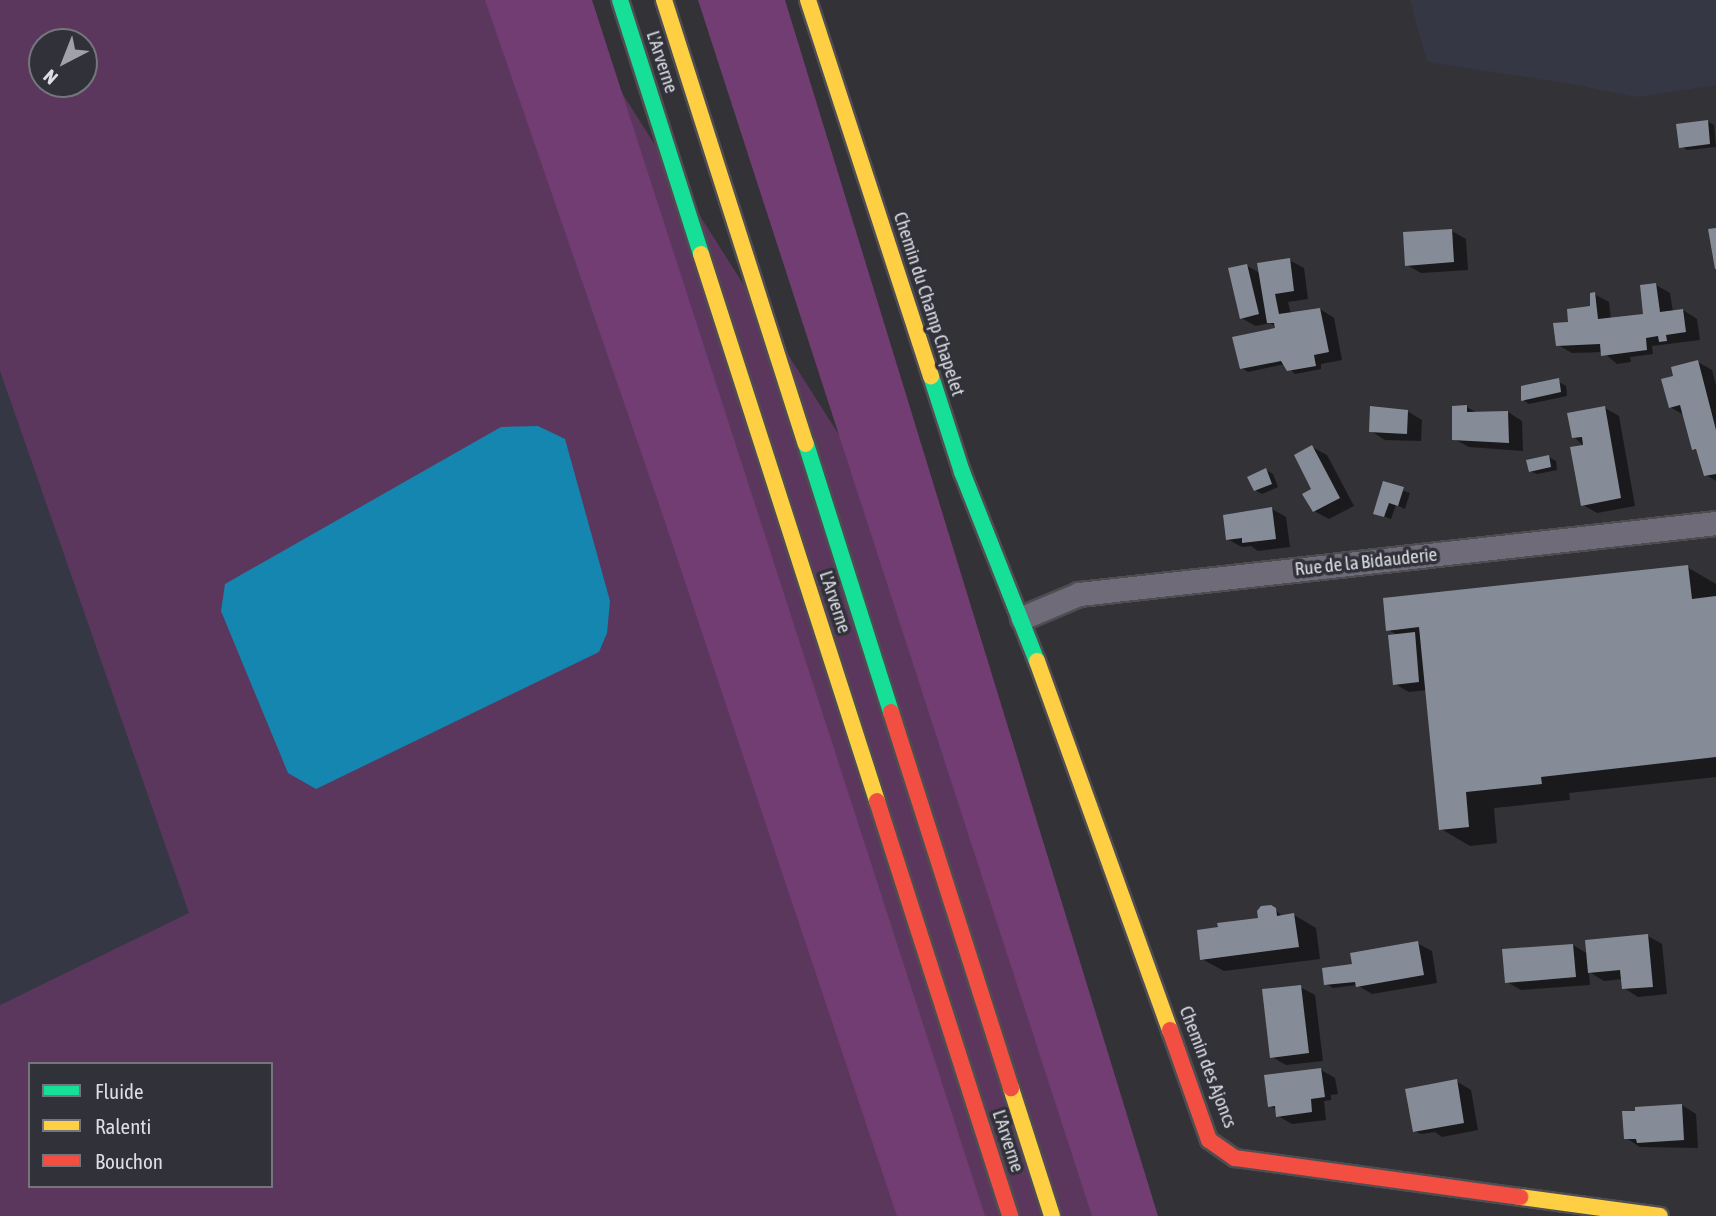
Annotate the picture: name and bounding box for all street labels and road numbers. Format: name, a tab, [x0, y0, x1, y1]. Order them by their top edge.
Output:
street label: L'Arverne	[641, 28, 683, 96]
street label: Chemin du Champ Chapelet	[888, 209, 970, 399]
street label: Rue de la Bidauderie	[1294, 543, 1438, 581]
street label: L'Arverne	[814, 568, 856, 636]
street label: Chemin des Ajoncs	[1174, 1003, 1242, 1131]
street label: L'Arverne	[987, 1107, 1029, 1175]

